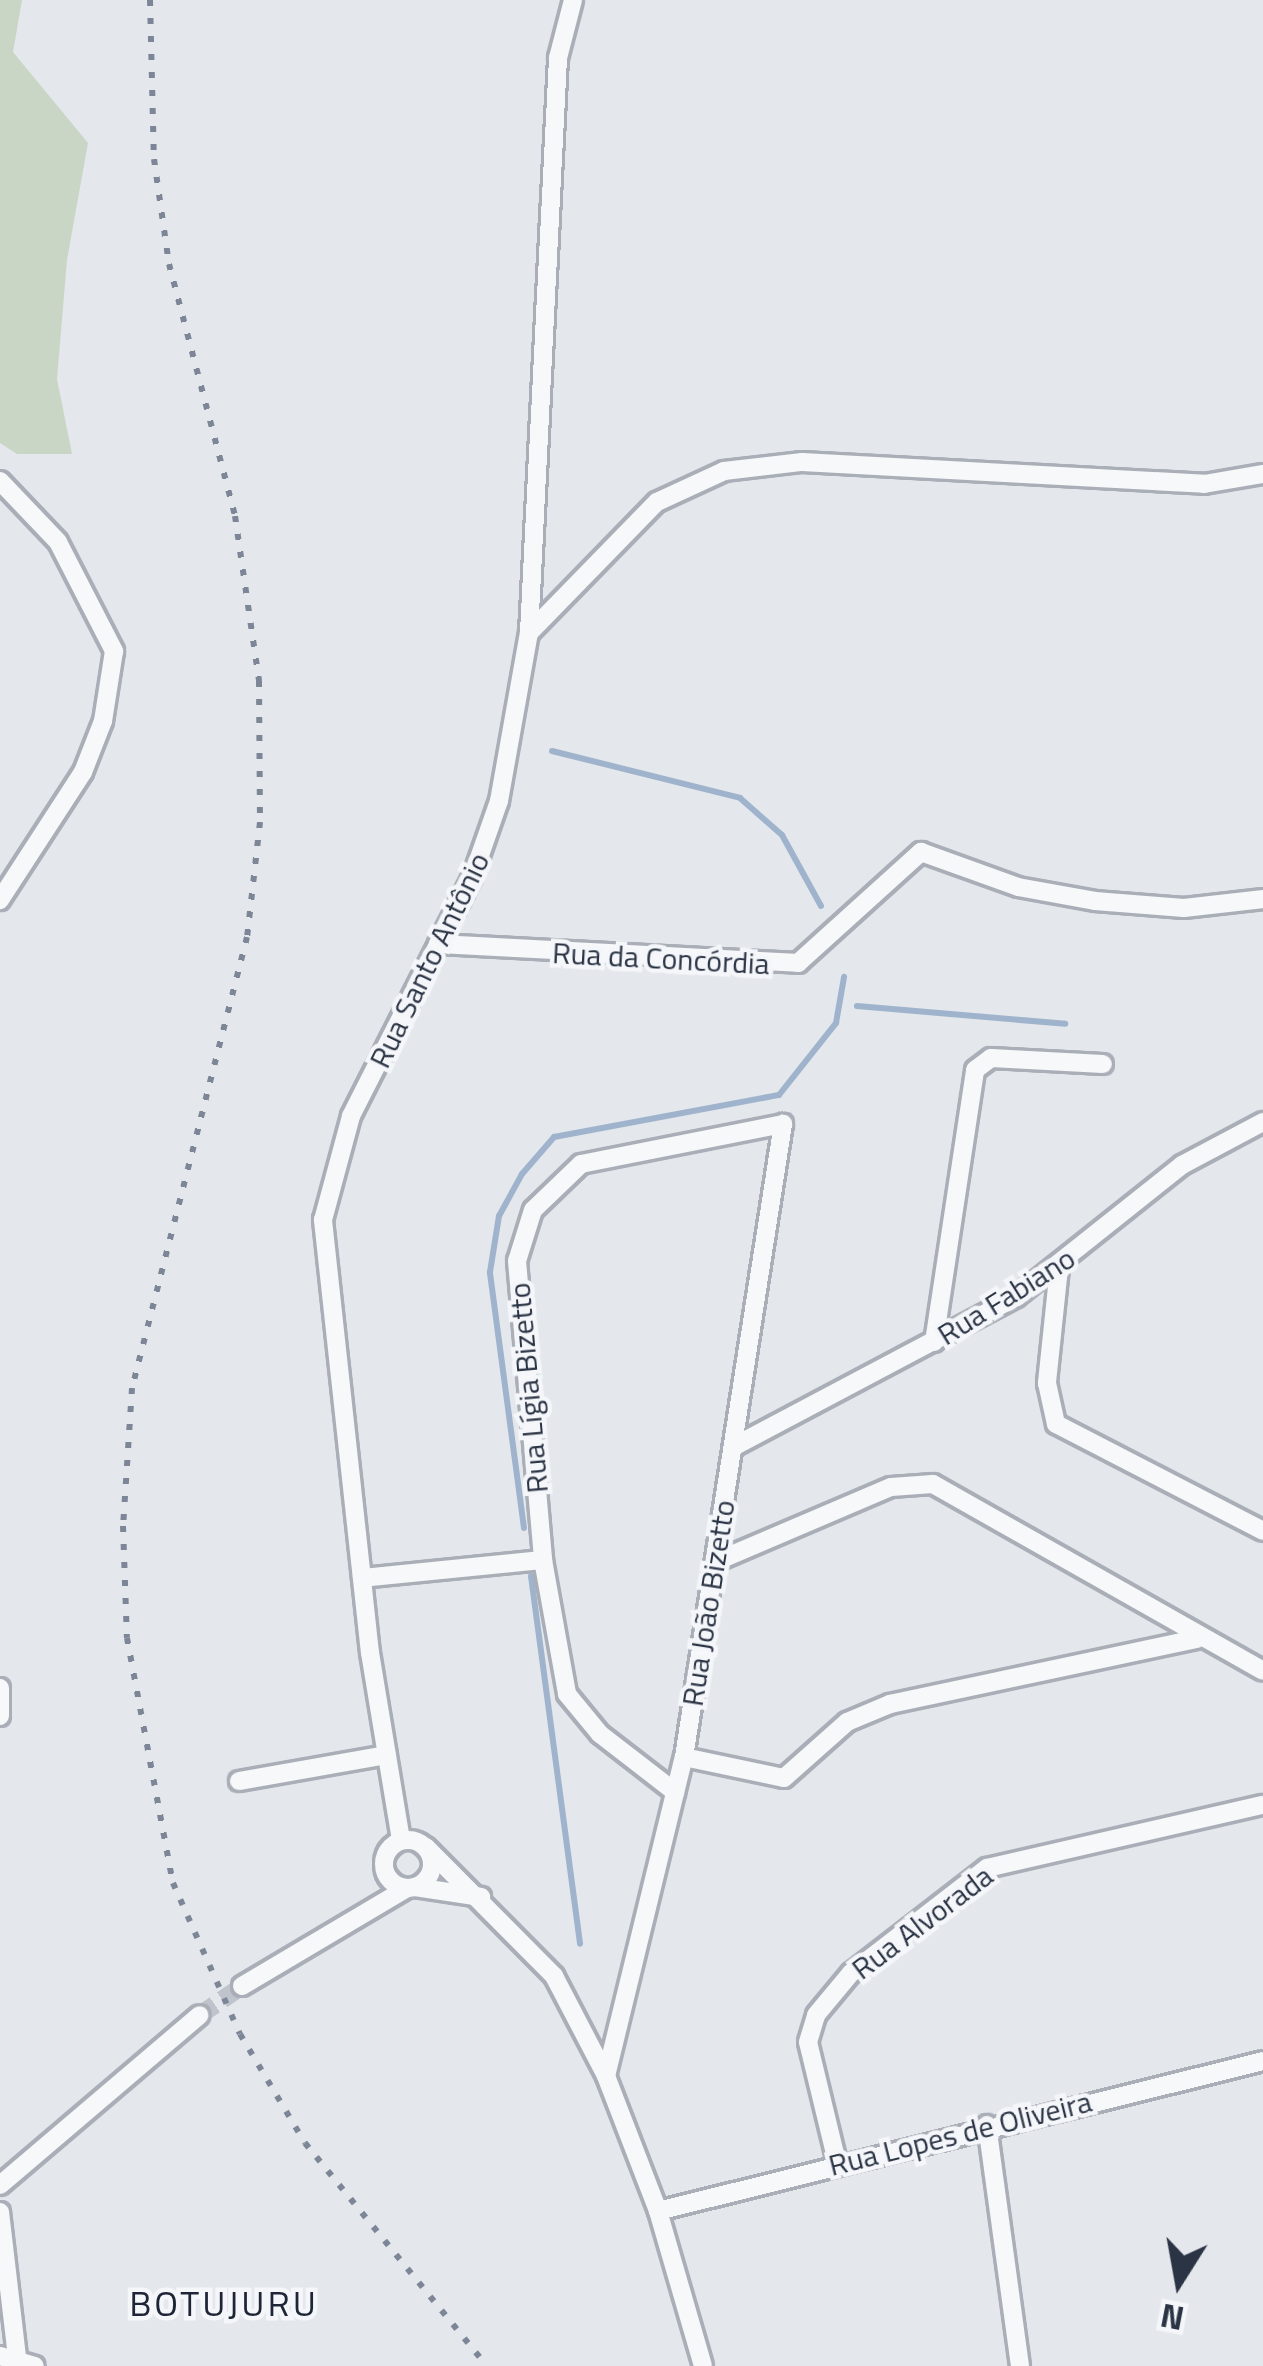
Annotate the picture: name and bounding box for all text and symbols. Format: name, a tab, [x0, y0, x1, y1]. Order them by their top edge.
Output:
street label: Rua Santo Antônio	[361, 846, 497, 1074]
street label: Rua da Concórdia	[551, 934, 771, 982]
street label: Rua Fabiano	[931, 1240, 1081, 1352]
street label: Rua Lígia Bizetto	[501, 1281, 555, 1495]
street label: Rua João Bizetto	[674, 1497, 742, 1709]
street label: Rua Alvorada	[844, 1857, 1000, 1987]
street label: Rua Lopes de Oliveira	[825, 2083, 1095, 2183]
north arrow	[1119, 2222, 1239, 2342]
district label: BOTUJURU	[129, 2281, 319, 2325]
text: N	[1156, 2291, 1188, 2344]

